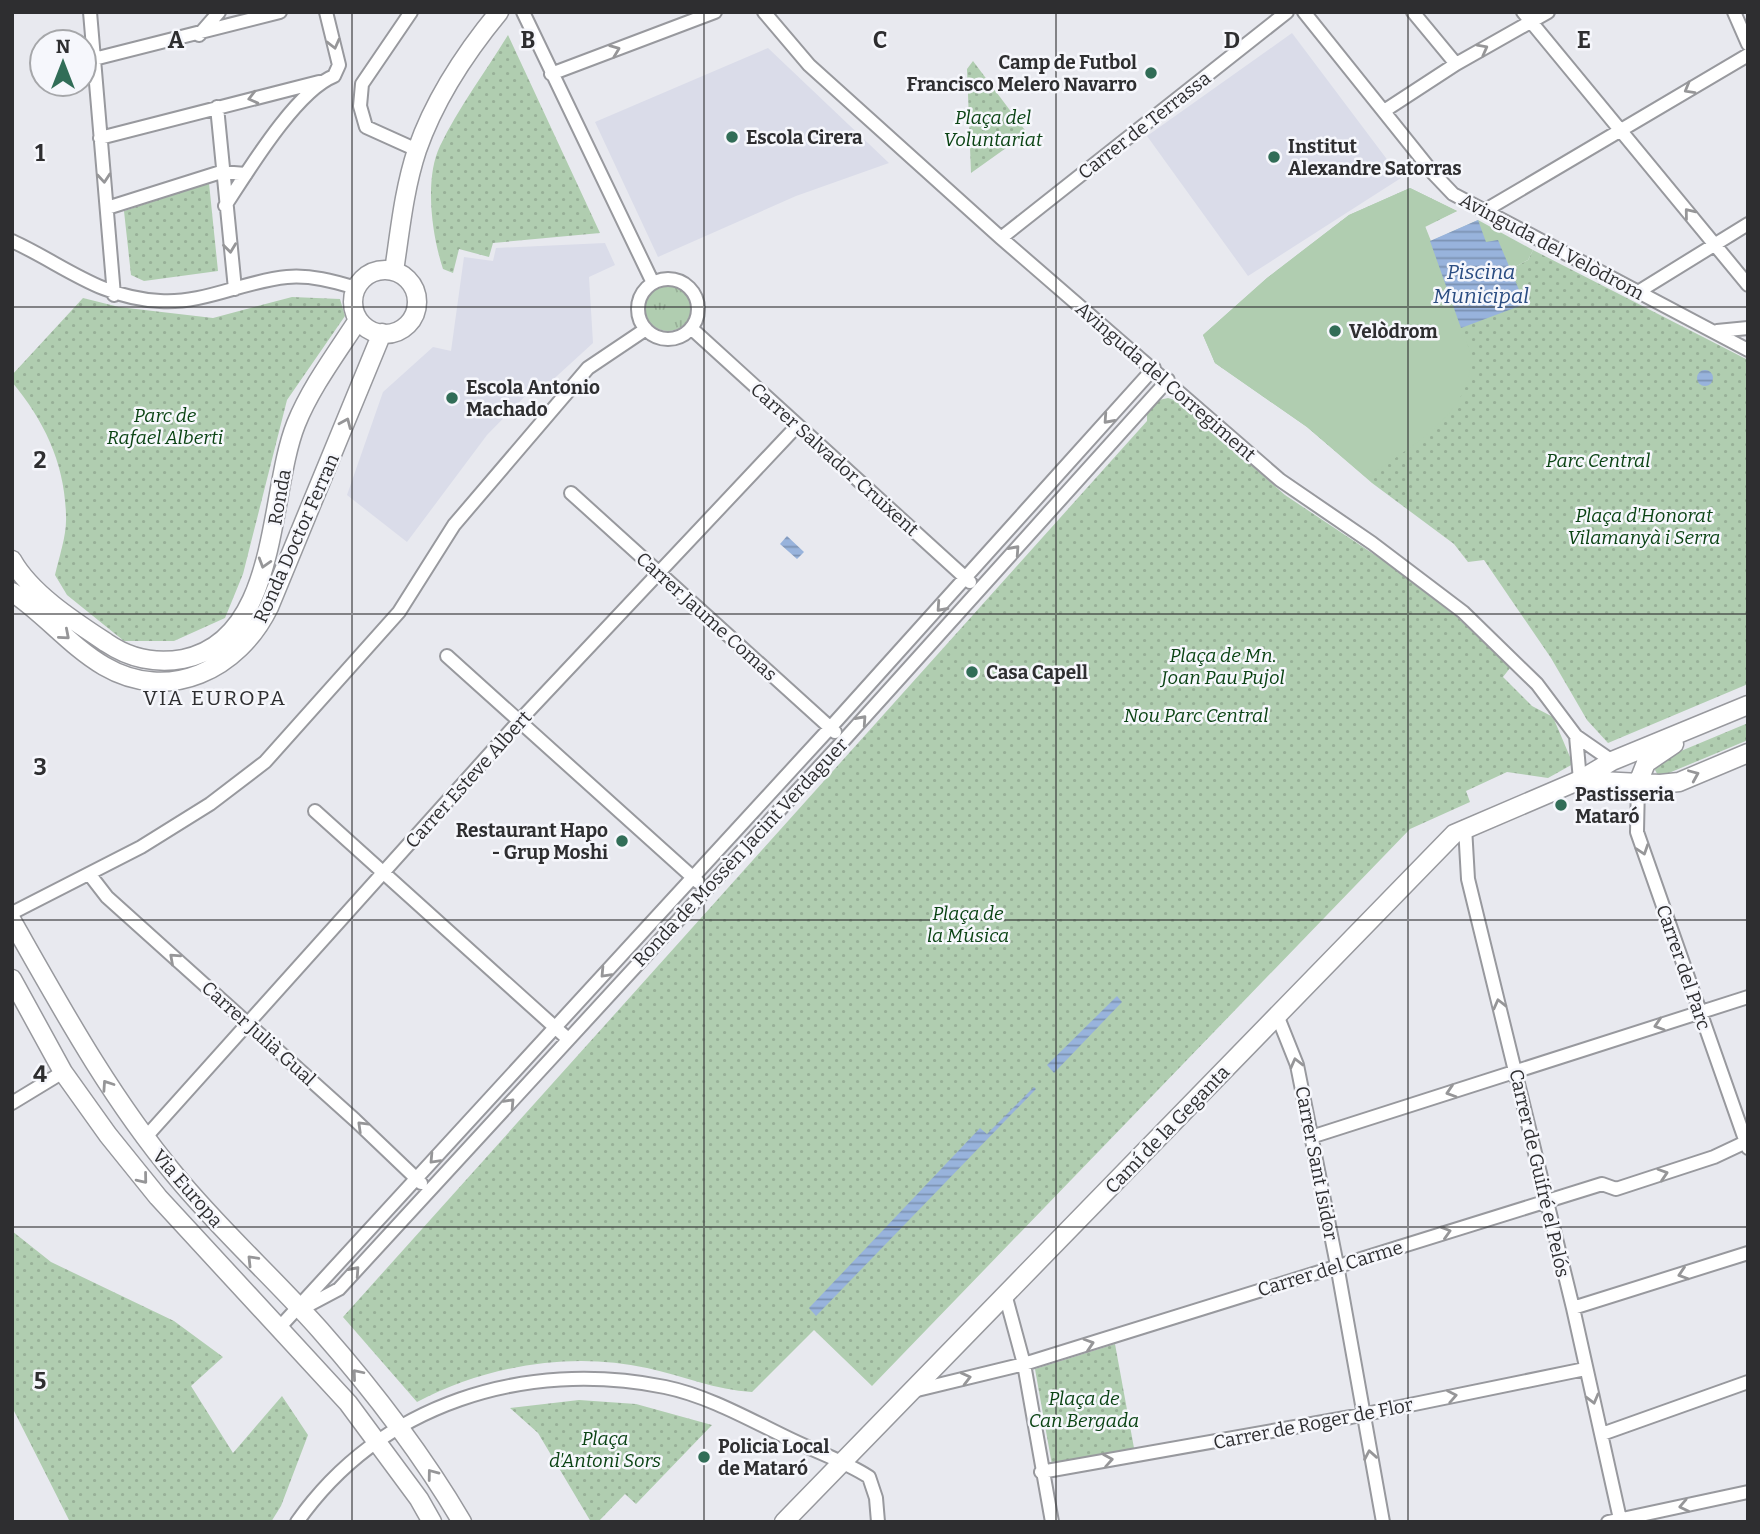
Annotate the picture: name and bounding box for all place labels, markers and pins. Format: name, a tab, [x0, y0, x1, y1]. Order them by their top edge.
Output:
place label: Camp de Futbol Francisco Melero Navarro	[907, 51, 1137, 96]
marker: Camp de Futbol Francisco Melero Navarro	[1143, 65, 1159, 81]
place label: Escola Cirera	[746, 126, 863, 149]
marker: Escola Cirera	[724, 129, 740, 145]
place label: Institut Alexandre Satorras	[1288, 135, 1462, 180]
marker: Institut Alexandre Satorras	[1266, 149, 1282, 165]
place label: Velòdrom	[1349, 320, 1438, 343]
marker: Velòdrom	[1327, 323, 1343, 339]
place label: Escola Antonio Machado	[466, 376, 600, 421]
marker: Escola Antonio Machado	[444, 390, 460, 406]
place label: Casa Capell	[986, 661, 1088, 684]
marker: Casa Capell	[964, 664, 980, 680]
place label: Pastisseria Mataró	[1575, 783, 1675, 828]
marker: Pastisseria Mataró	[1553, 797, 1569, 813]
place label: Restaurant Hapo - Grup Moshi	[456, 819, 608, 864]
marker: Restaurant Hapo - Grup Moshi	[614, 833, 630, 849]
place label: Policia Local de Mataró	[718, 1435, 829, 1480]
marker: Policia Local de Mataró	[696, 1449, 712, 1465]

